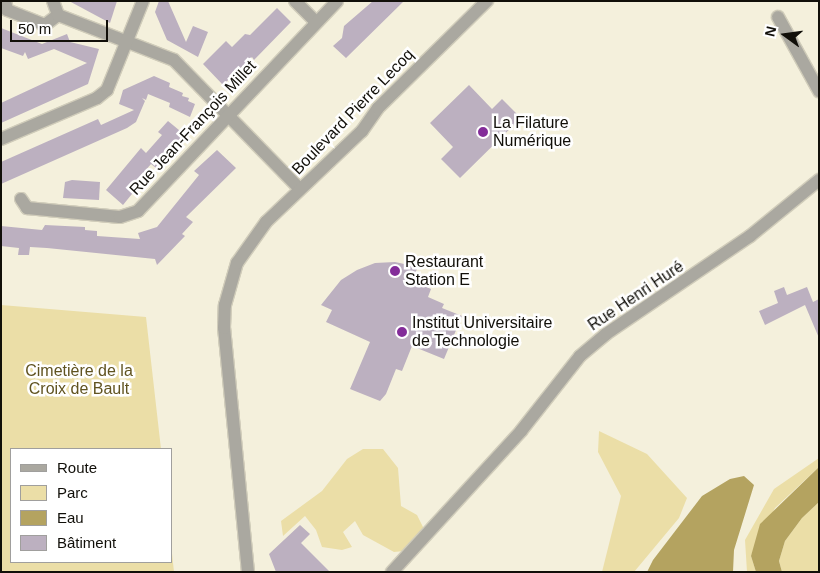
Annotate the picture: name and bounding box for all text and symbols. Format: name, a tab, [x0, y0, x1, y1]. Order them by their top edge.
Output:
scale bar	[12, 10, 110, 42]
north arrow	[760, 10, 810, 60]
text: 50 m	[18, 20, 51, 37]
text: N	[761, 25, 779, 38]
street label: Boulevard Pierre Lecoq	[288, 45, 418, 179]
street label: Rue Jean-François Millet	[126, 57, 260, 199]
place label: La Filature Numérique	[493, 113, 571, 151]
marker: La Filature Numérique	[477, 126, 489, 138]
place label: Restaurant Station E	[405, 252, 483, 290]
street label: Rue Henri Huré	[585, 257, 687, 335]
marker: Restaurant Station E	[389, 265, 401, 277]
place label: Institut Universitaire de Technologie	[412, 313, 552, 351]
marker: Institut Universitaire de Technologie	[396, 326, 408, 338]
park label: Cimetière de la Croix de Bault	[25, 361, 133, 399]
legend	[10, 448, 172, 563]
text: Route	[57, 459, 97, 476]
text: Parc	[57, 484, 88, 501]
text: Eau	[57, 509, 84, 526]
text: Bâtiment	[57, 534, 116, 551]

